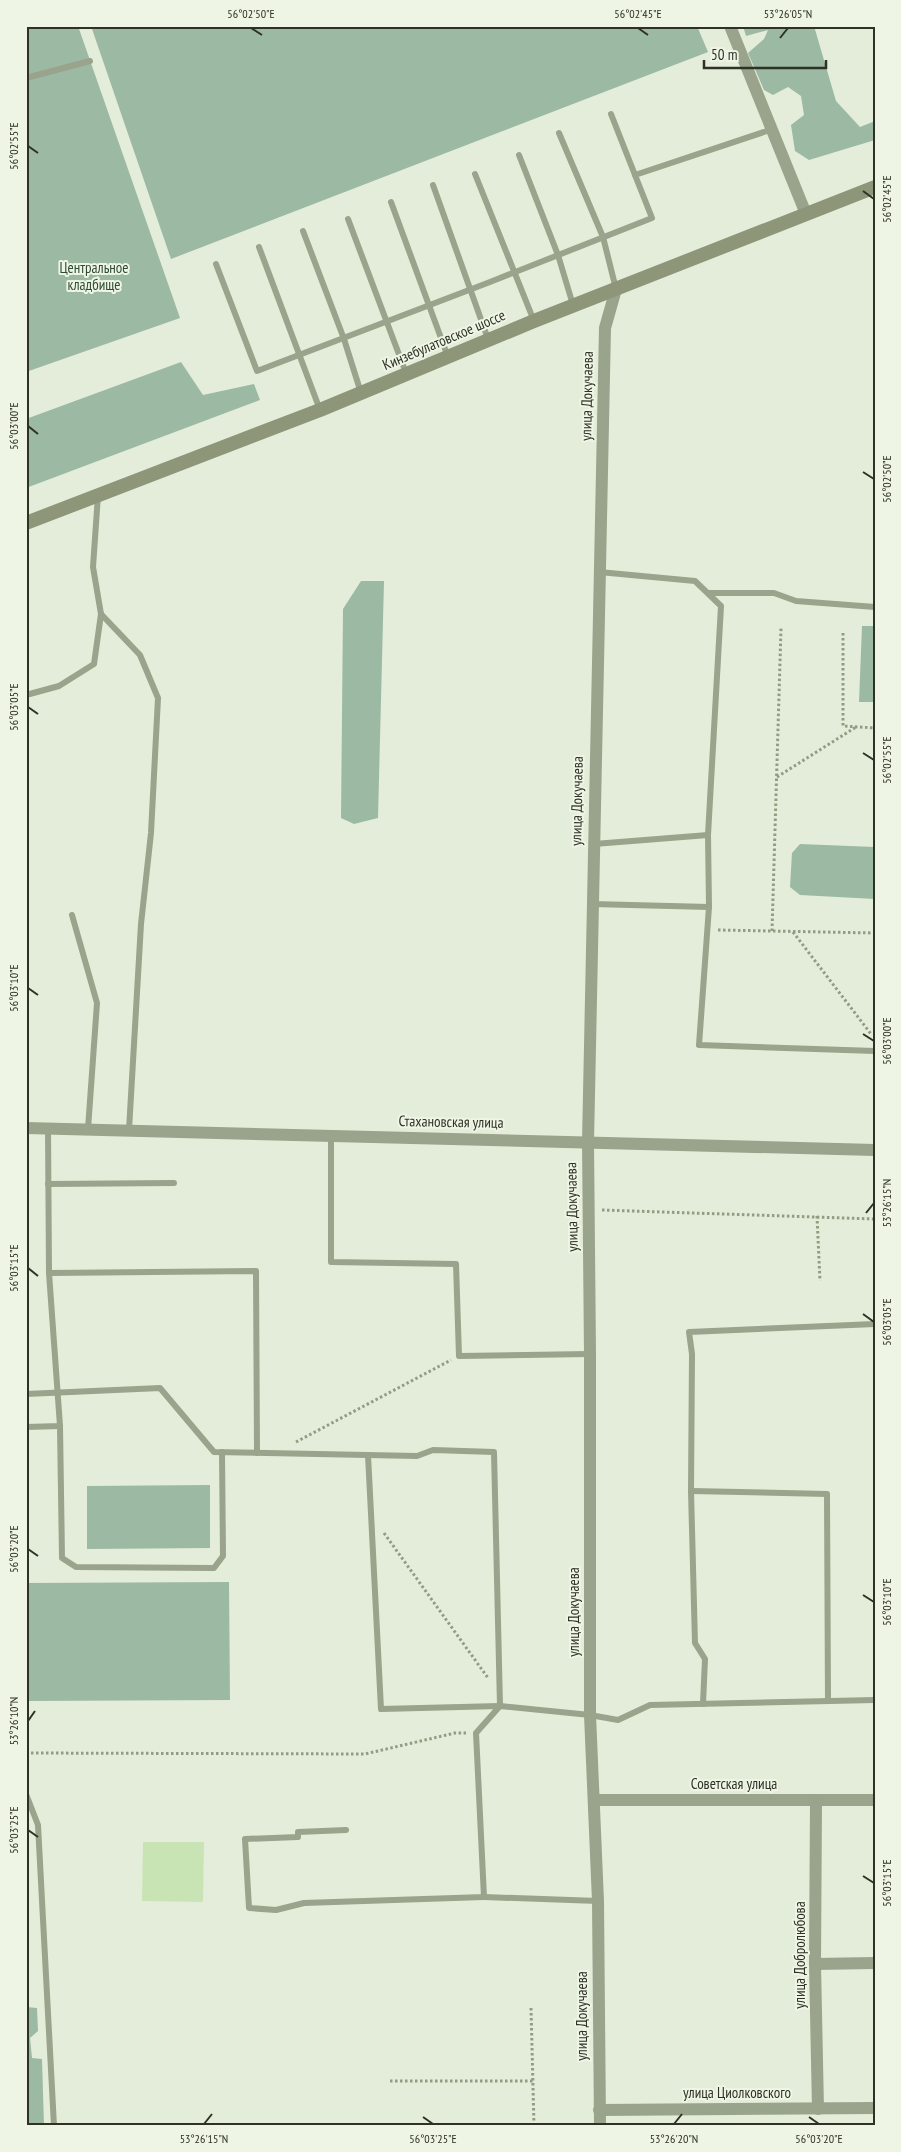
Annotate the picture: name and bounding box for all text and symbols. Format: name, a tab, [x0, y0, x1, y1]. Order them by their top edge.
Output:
text: 56°02'50"E	[227, 6, 275, 21]
text: 56°02'45"E	[614, 6, 662, 21]
text: 53°26'05"N	[764, 6, 812, 21]
scale bar	[704, 38, 826, 70]
text: 50 m	[711, 45, 737, 64]
text: 56°02'55"E	[6, 122, 21, 170]
text: 56°02'45"E	[879, 175, 894, 223]
park label: Центральное кладбище	[60, 258, 129, 294]
street label: Кинзебулатовское шоссе	[380, 305, 508, 374]
street label: улица Докучаева	[576, 351, 597, 441]
text: 56°03'00"E	[6, 402, 21, 450]
text: 56°02'50"E	[879, 455, 894, 503]
text: 56°03'05"E	[6, 683, 21, 731]
text: 56°02'55"E	[879, 736, 894, 784]
street label: улица Докучаева	[566, 756, 587, 846]
text: 56°03'10"E	[6, 964, 21, 1012]
text: 56°03'00"E	[879, 1017, 894, 1065]
street label: Стахановская улица	[398, 1111, 504, 1132]
street label: улица Докучаева	[561, 1162, 582, 1252]
text: 53°26'15"N	[879, 1179, 894, 1227]
text: 56°03'15"E	[6, 1244, 21, 1292]
text: 56°03'05"E	[879, 1298, 894, 1346]
text: 56°03'20"E	[6, 1525, 21, 1573]
street label: улица Докучаева	[564, 1567, 583, 1657]
text: 56°03'10"E	[879, 1578, 894, 1626]
text: 53°26'10"N	[6, 1697, 21, 1745]
street label: Советская улица	[691, 1774, 777, 1793]
text: 56°03'25"E	[6, 1806, 21, 1854]
text: 56°03'15"E	[879, 1859, 894, 1907]
street label: улица Добролюбова	[790, 1901, 809, 2009]
street label: улица Докучаева	[572, 1971, 591, 2061]
street label: улица Циолковского	[683, 2083, 791, 2102]
text: 53°26'15"N	[180, 2131, 228, 2146]
text: 56°03'25"E	[409, 2131, 457, 2146]
text: 53°26'20"N	[650, 2131, 698, 2146]
text: 56°03'20"E	[795, 2131, 843, 2146]

